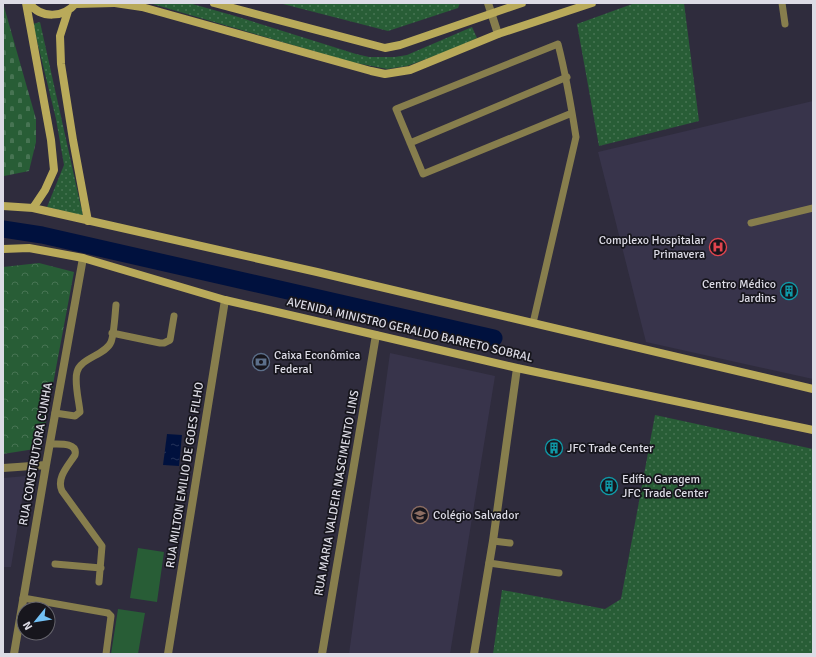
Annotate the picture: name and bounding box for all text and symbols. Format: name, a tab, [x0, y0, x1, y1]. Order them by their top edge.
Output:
place label: Complexo Hospitalar Primavera	[599, 233, 706, 262]
hospital icon: Complexo Hospitalar Primavera	[708, 237, 728, 257]
place label: Centro Médico Jardins	[702, 277, 776, 306]
building icon: Centro Médico Jardins	[779, 281, 799, 301]
street label: AVENIDA MINISTRO GERALDO BARRETO SOBRAL	[285, 294, 535, 366]
place label: Caixa Econômica Federal	[274, 348, 360, 377]
bank icon: Caixa Econômica Federal	[251, 352, 271, 372]
street label: RUA CONSTRUTORA CUNHA	[16, 381, 56, 527]
street label: RUA MILTON EMILIO DE GOES FILHO	[163, 381, 207, 569]
street label: RUA MARIA VALDEIR NASCIMENTO LINS	[312, 389, 363, 597]
building icon: JFC Trade Center	[544, 438, 564, 458]
place label: JFC Trade Center	[567, 441, 654, 456]
place label: Edífio Garagem JFC Trade Center	[622, 472, 709, 501]
building icon: Edífio Garagem JFC Trade Center	[599, 476, 619, 496]
school or university icon: Colégio Salvador	[410, 505, 430, 525]
place label: Colégio Salvador	[433, 508, 519, 523]
north arrow	[16, 601, 56, 641]
text: N	[20, 619, 35, 632]

